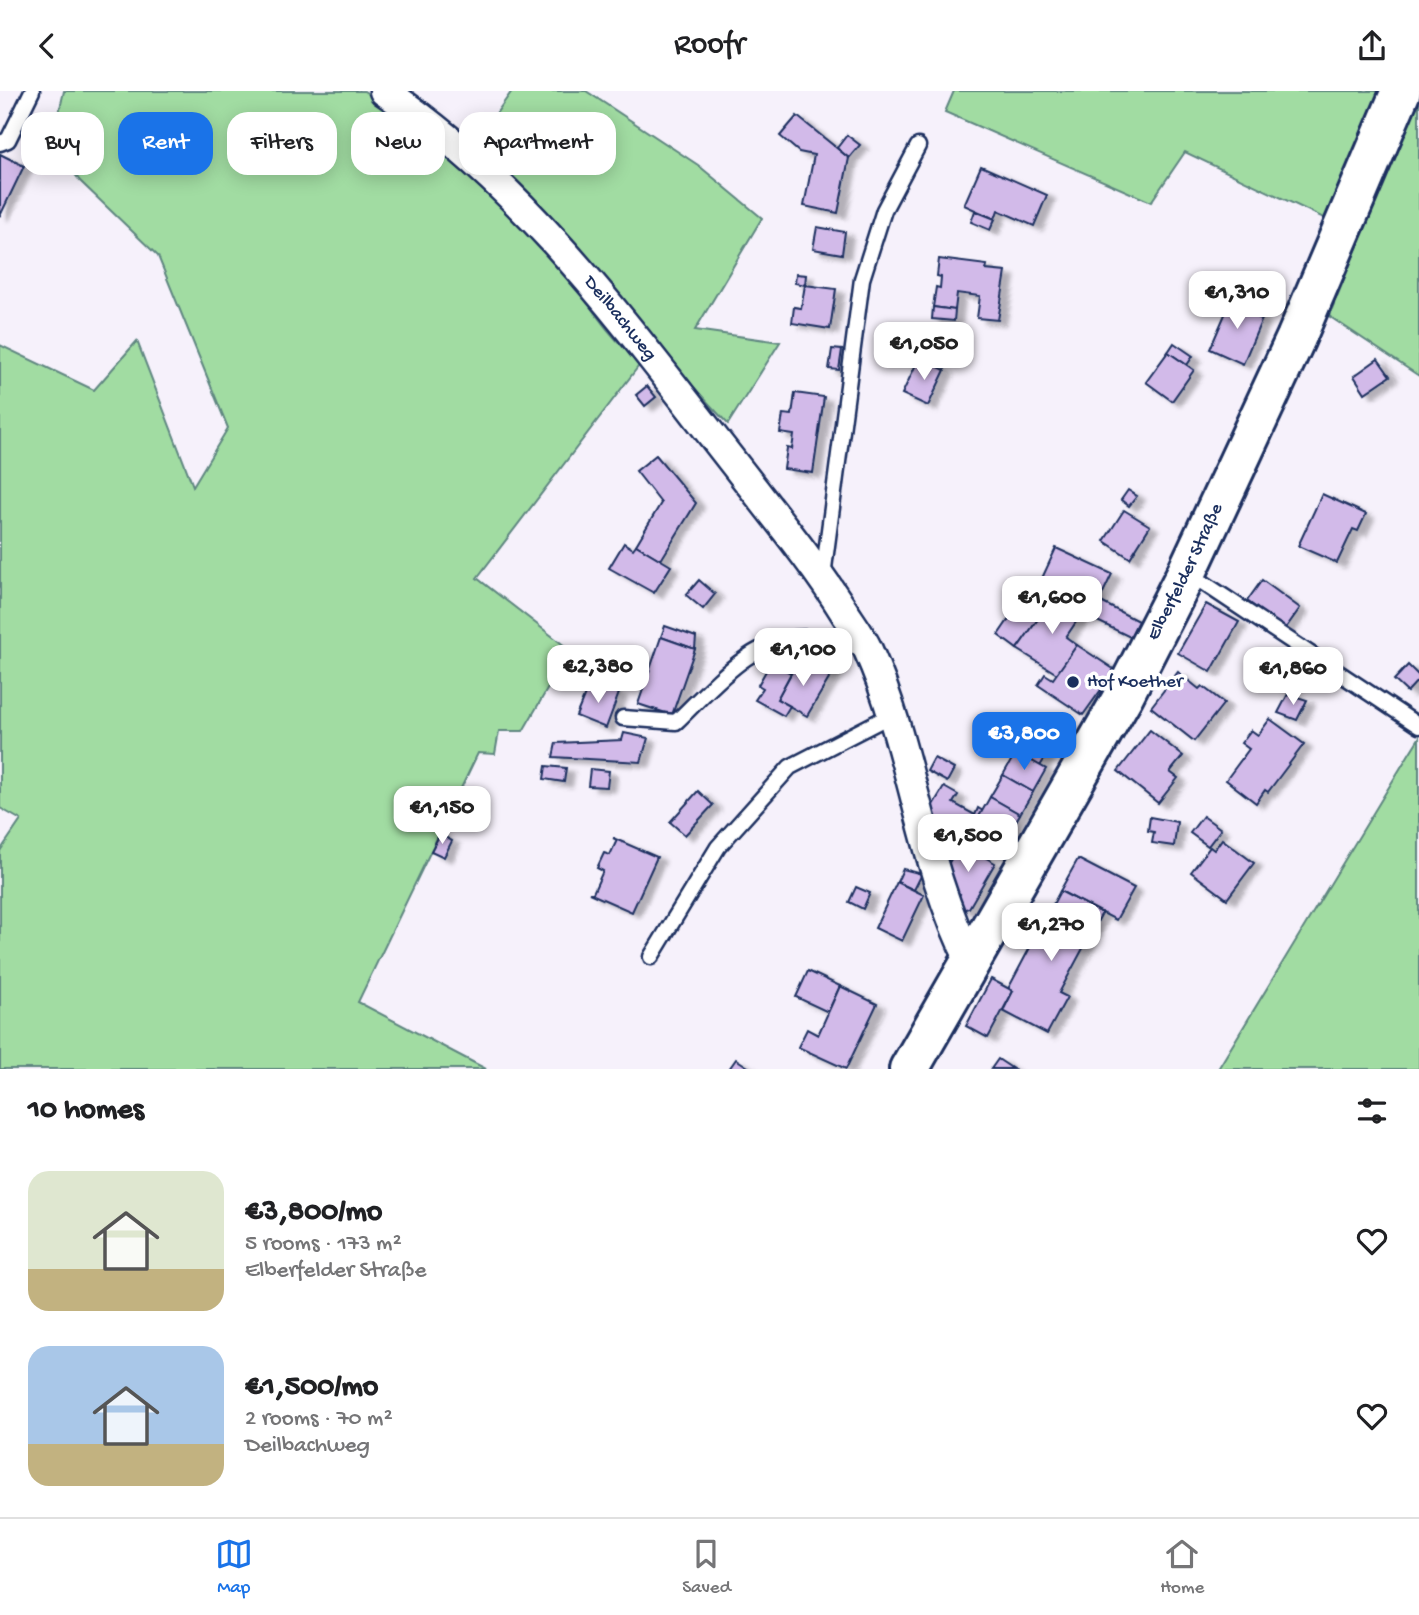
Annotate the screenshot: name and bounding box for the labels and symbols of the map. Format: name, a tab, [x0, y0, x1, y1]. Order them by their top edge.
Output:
street label: Deilbachweg	[577, 270, 661, 366]
pin: €1,310	[1180, 271, 1294, 331]
pin: €1,050	[867, 323, 981, 382]
street label: Elberfelder Straße	[1142, 500, 1229, 644]
pin: €1,600	[995, 577, 1109, 636]
pin: €1,100	[746, 629, 860, 688]
pin: €2,380	[541, 645, 655, 705]
pin: €1,860	[1236, 647, 1350, 707]
place label: Hof Koether	[1087, 671, 1185, 694]
marker: Hof Koether	[1065, 674, 1081, 690]
pin: €3,800	[967, 713, 1081, 772]
pin: €1,150	[385, 787, 499, 846]
pin: €1,500	[911, 815, 1025, 874]
pin: €1,270	[994, 903, 1108, 963]

